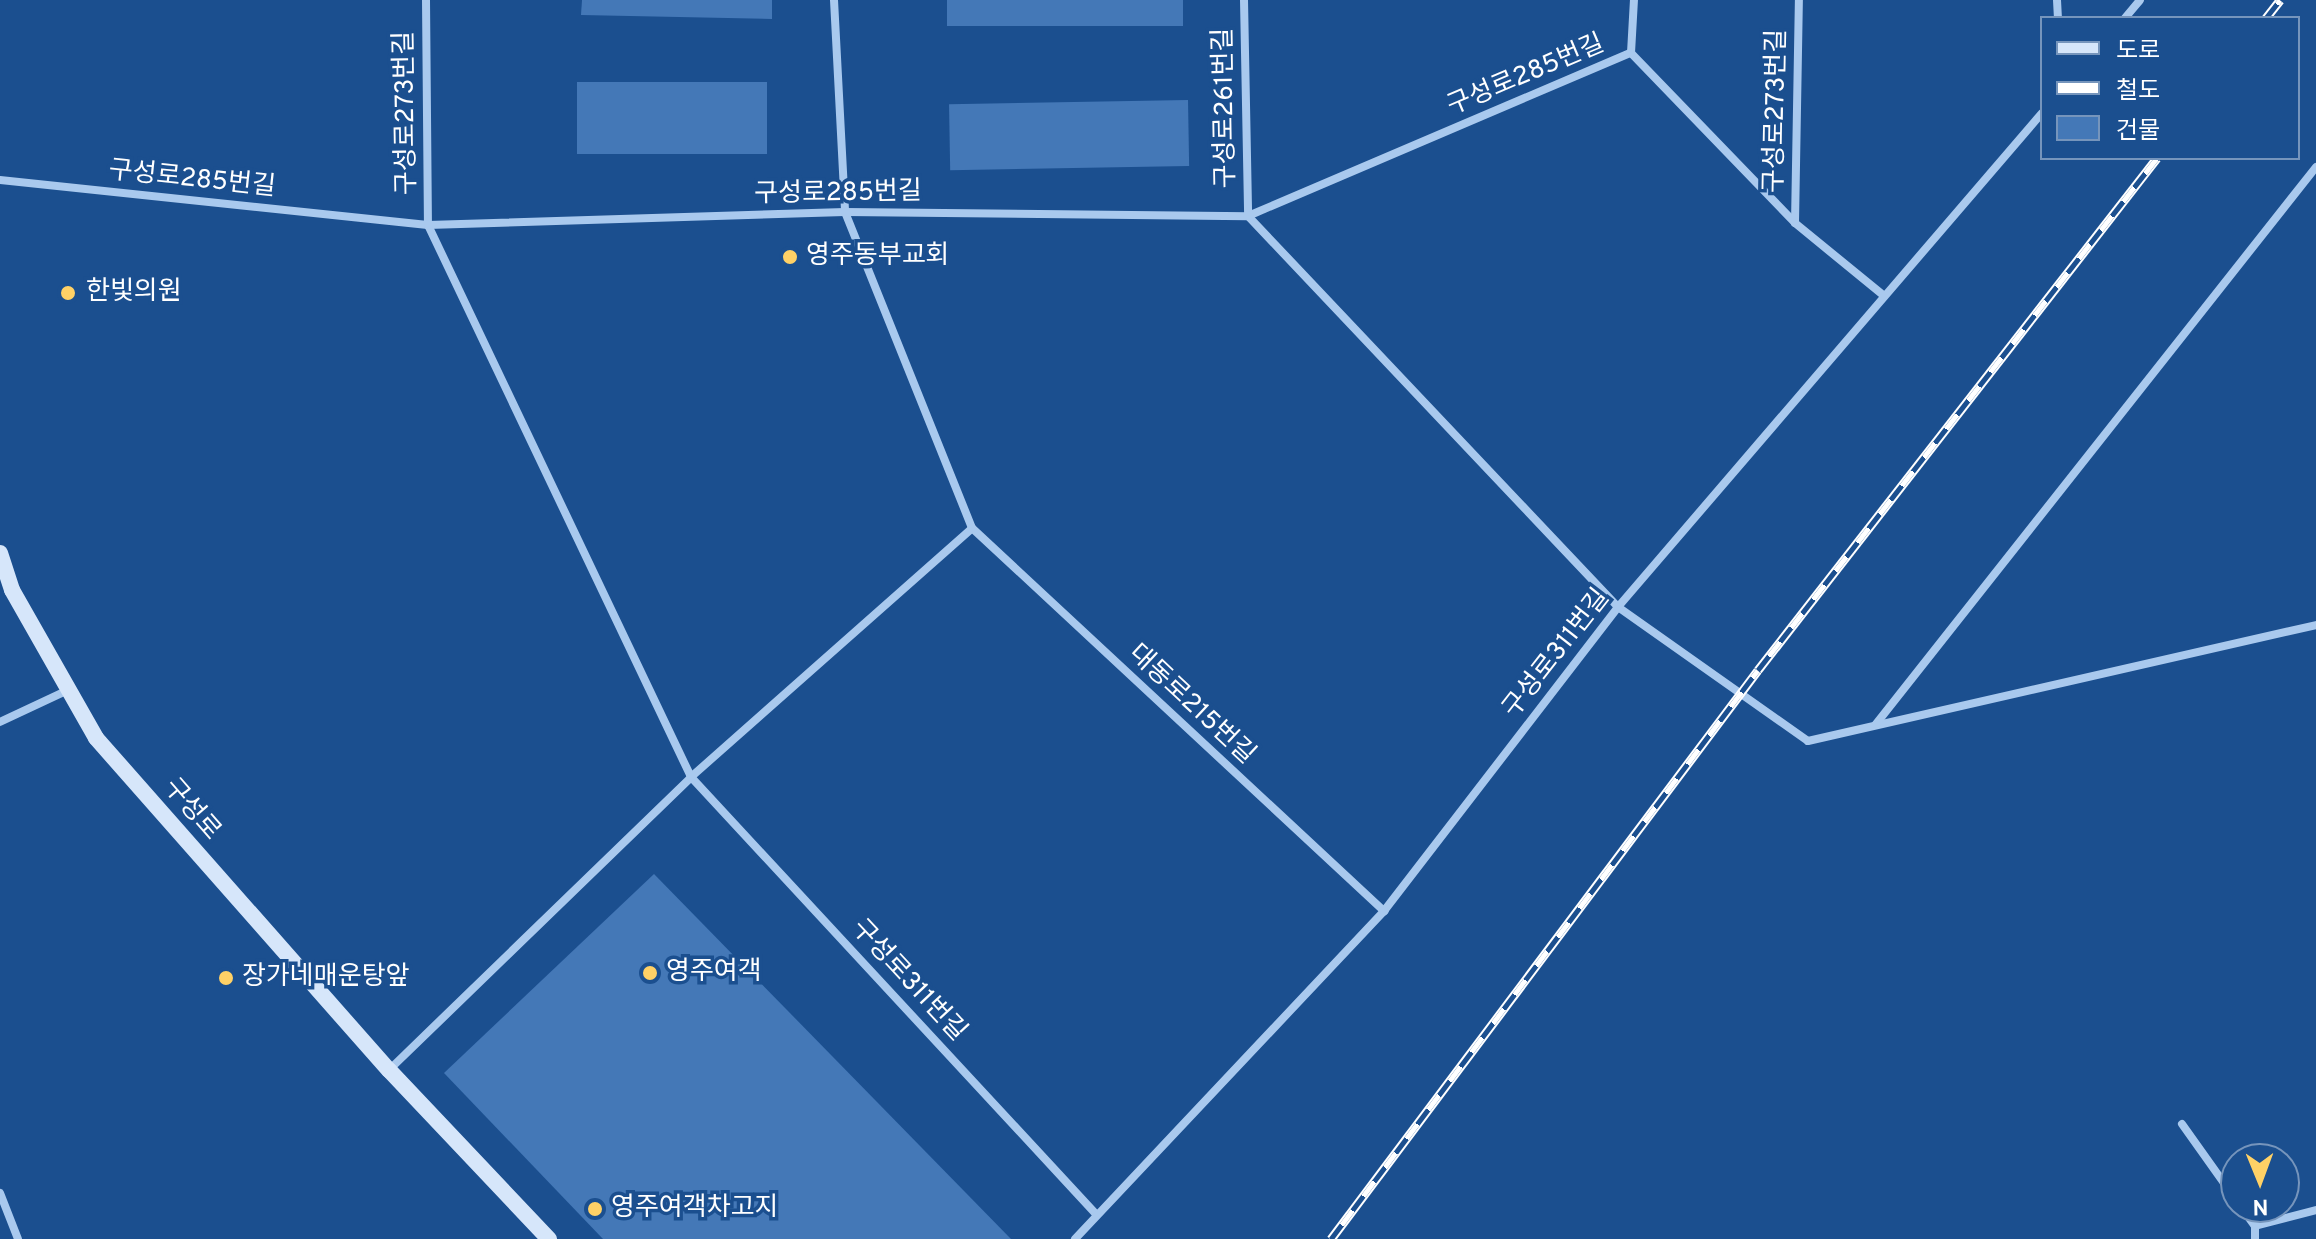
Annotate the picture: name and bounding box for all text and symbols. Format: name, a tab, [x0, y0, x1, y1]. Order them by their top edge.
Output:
legend	[2040, 16, 2300, 160]
street label: 구성로261번길	[1209, 27, 1243, 189]
street label: 구성로285번길	[1443, 29, 1609, 123]
street label: 구성로273번길	[1760, 29, 1794, 193]
street label: 구성로273번길	[390, 31, 424, 195]
text: 도로	[2116, 37, 2160, 67]
text: 철도	[2116, 77, 2160, 107]
text: 건물	[2116, 117, 2160, 147]
street label: 구성로285번길	[107, 156, 277, 204]
street label: 구성로285번길	[754, 177, 922, 211]
place label: 영주동부교회	[806, 241, 950, 273]
marker: 영주동부교회	[781, 248, 799, 266]
place label: 한빛의원	[86, 277, 182, 309]
marker: 한빛의원	[57, 282, 79, 304]
street label: 구성로311번길	[1497, 583, 1617, 725]
street label: 대동로215번길	[1121, 639, 1261, 771]
street label: 구성로	[156, 773, 226, 847]
street label: 구성로311번길	[844, 914, 972, 1048]
place label: 영주여객	[666, 957, 762, 989]
place label: 장가네매운탕앞	[242, 962, 409, 994]
marker: 영주여객	[641, 964, 659, 982]
marker: 장가네매운탕앞	[217, 969, 235, 987]
north arrow	[2220, 1143, 2300, 1223]
text: N	[2252, 1192, 2269, 1219]
place label: 영주여객차고지	[611, 1193, 778, 1225]
marker: 영주여객차고지	[586, 1200, 604, 1218]

